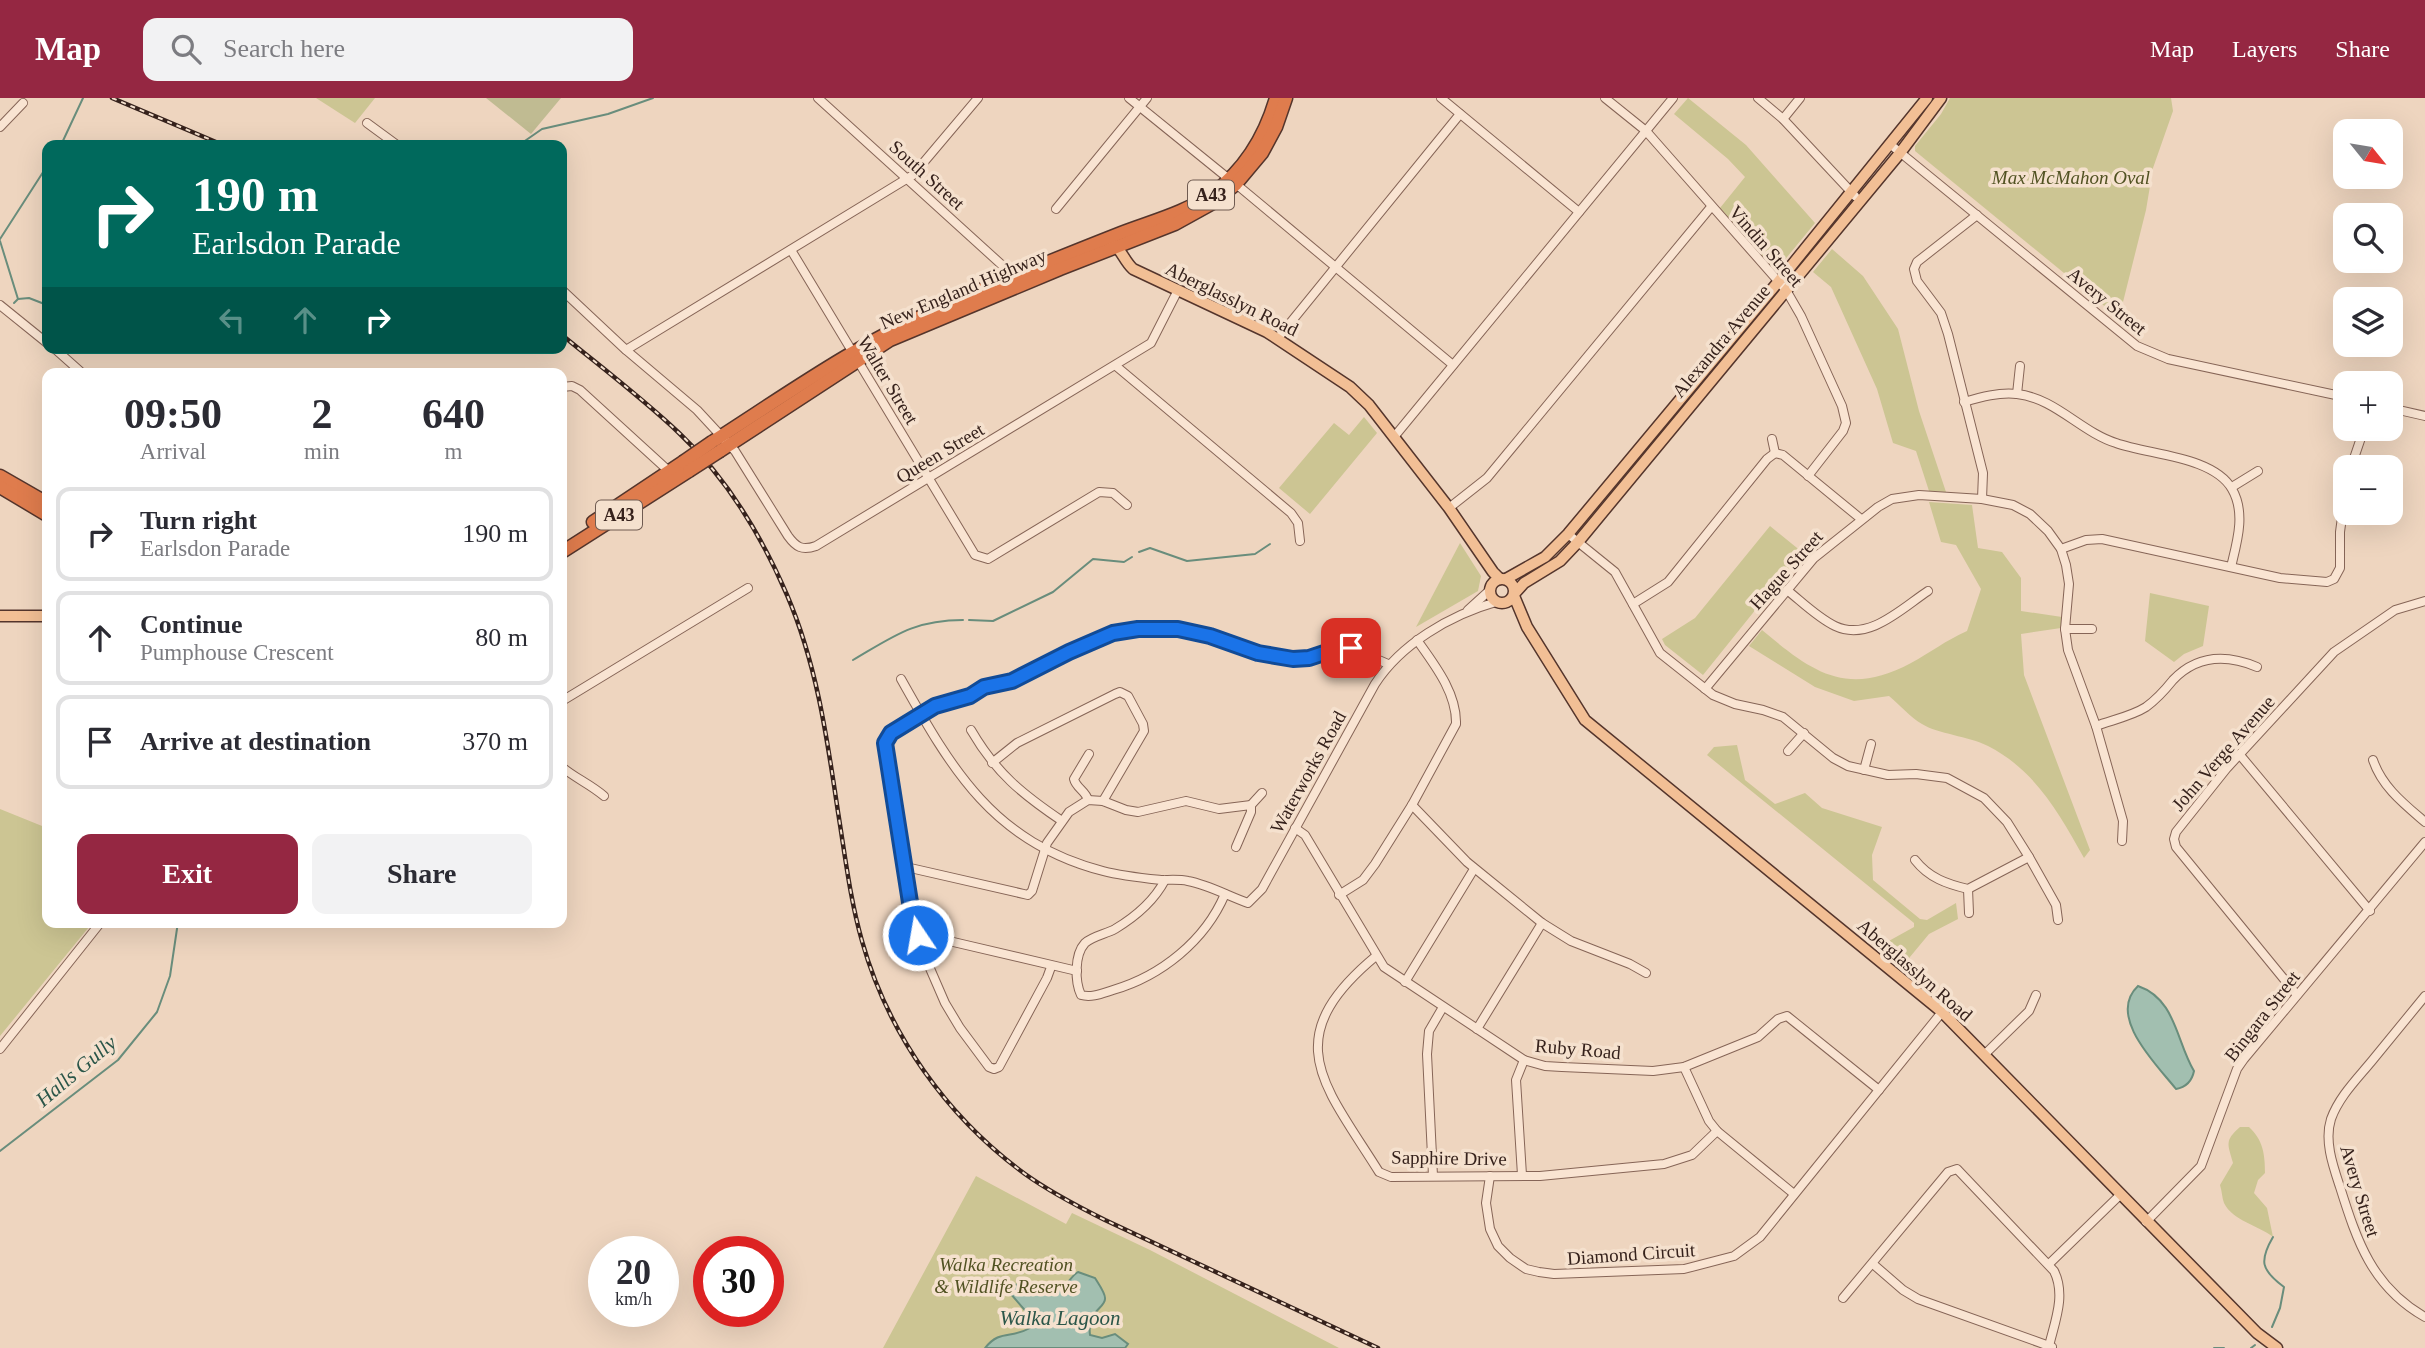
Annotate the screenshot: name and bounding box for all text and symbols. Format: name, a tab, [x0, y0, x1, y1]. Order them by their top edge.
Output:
search box	[143, 18, 633, 81]
icon: search	[167, 30, 205, 68]
text: Map	[35, 31, 101, 67]
text: Search here	[223, 34, 345, 63]
text: Map	[2150, 36, 2194, 62]
text: Layers	[2232, 36, 2297, 62]
text: Share	[2335, 36, 2390, 62]
north arrow	[2333, 119, 2403, 189]
map controls	[2333, 119, 2403, 525]
street label: South Street	[885, 136, 969, 215]
text: 190 m	[192, 167, 319, 222]
park label: Max McMahon Oval	[1991, 167, 2150, 188]
icon: right	[77, 168, 168, 259]
road number: A43	[1188, 180, 1234, 210]
street label: Vindin Street	[1725, 201, 1807, 291]
button: search	[2333, 203, 2403, 273]
text: Earlsdon Parade	[192, 225, 401, 261]
street label: New England Highway	[877, 244, 1050, 334]
street label: Aberglasslyn Road	[1162, 258, 1302, 340]
street label: Avery Street	[2063, 263, 2151, 340]
street label: Alexandra Avenue	[1668, 280, 1774, 402]
button: layers	[2333, 287, 2403, 357]
icon: left	[213, 301, 251, 339]
icon: ahead	[286, 301, 324, 339]
icon: right	[359, 301, 397, 339]
street label: Walter Street	[853, 332, 923, 429]
button: +	[2333, 371, 2403, 441]
text: 09:50	[124, 391, 222, 437]
text: 2	[311, 391, 332, 437]
text: 640	[422, 391, 485, 437]
street label: Queen Street	[892, 418, 988, 487]
text: Arrival	[140, 439, 206, 464]
text: min	[304, 439, 340, 464]
text: m	[444, 439, 462, 464]
button: −	[2333, 455, 2403, 525]
road number: A43	[596, 500, 642, 530]
text: Turn right	[140, 506, 257, 535]
icon: right	[81, 515, 119, 553]
text: 190 m	[462, 519, 528, 548]
street label: Hague Street	[1745, 526, 1827, 614]
text: Earlsdon Parade	[140, 536, 290, 561]
text: Continue	[140, 610, 243, 639]
pin	[1321, 618, 1381, 678]
icon: ahead	[81, 619, 119, 657]
text: 80 m	[475, 623, 528, 652]
icon: arrive	[1332, 629, 1370, 667]
text: Pumphouse Crescent	[140, 640, 334, 665]
street label: John Verge Avenue	[2167, 691, 2279, 815]
street label: Waterworks Road	[1266, 707, 1350, 837]
icon: arrive	[81, 723, 119, 761]
text: Arrive at destination	[140, 727, 371, 756]
text: 370 m	[462, 727, 528, 756]
button: Exit	[77, 834, 298, 914]
button: Share	[312, 834, 532, 914]
position arrow	[881, 898, 955, 972]
street label: Aberglasslyn Road	[1853, 915, 1977, 1026]
street label: Bingara Street	[2220, 966, 2304, 1065]
water label: Halls Gully	[30, 1030, 122, 1112]
street label: Ruby Road	[1534, 1035, 1622, 1063]
street label: Avery Street	[2336, 1142, 2384, 1240]
street label: Sapphire Drive	[1391, 1146, 1507, 1170]
speed limit sign: 30	[693, 1236, 784, 1327]
street label: Diamond Circuit	[1566, 1239, 1696, 1269]
text: 20	[616, 1253, 651, 1292]
park label: Walka Recreation & Wildlife Reserve	[934, 1254, 1078, 1297]
text: km/h	[615, 1289, 652, 1309]
water label: Walka Lagoon	[999, 1306, 1121, 1330]

